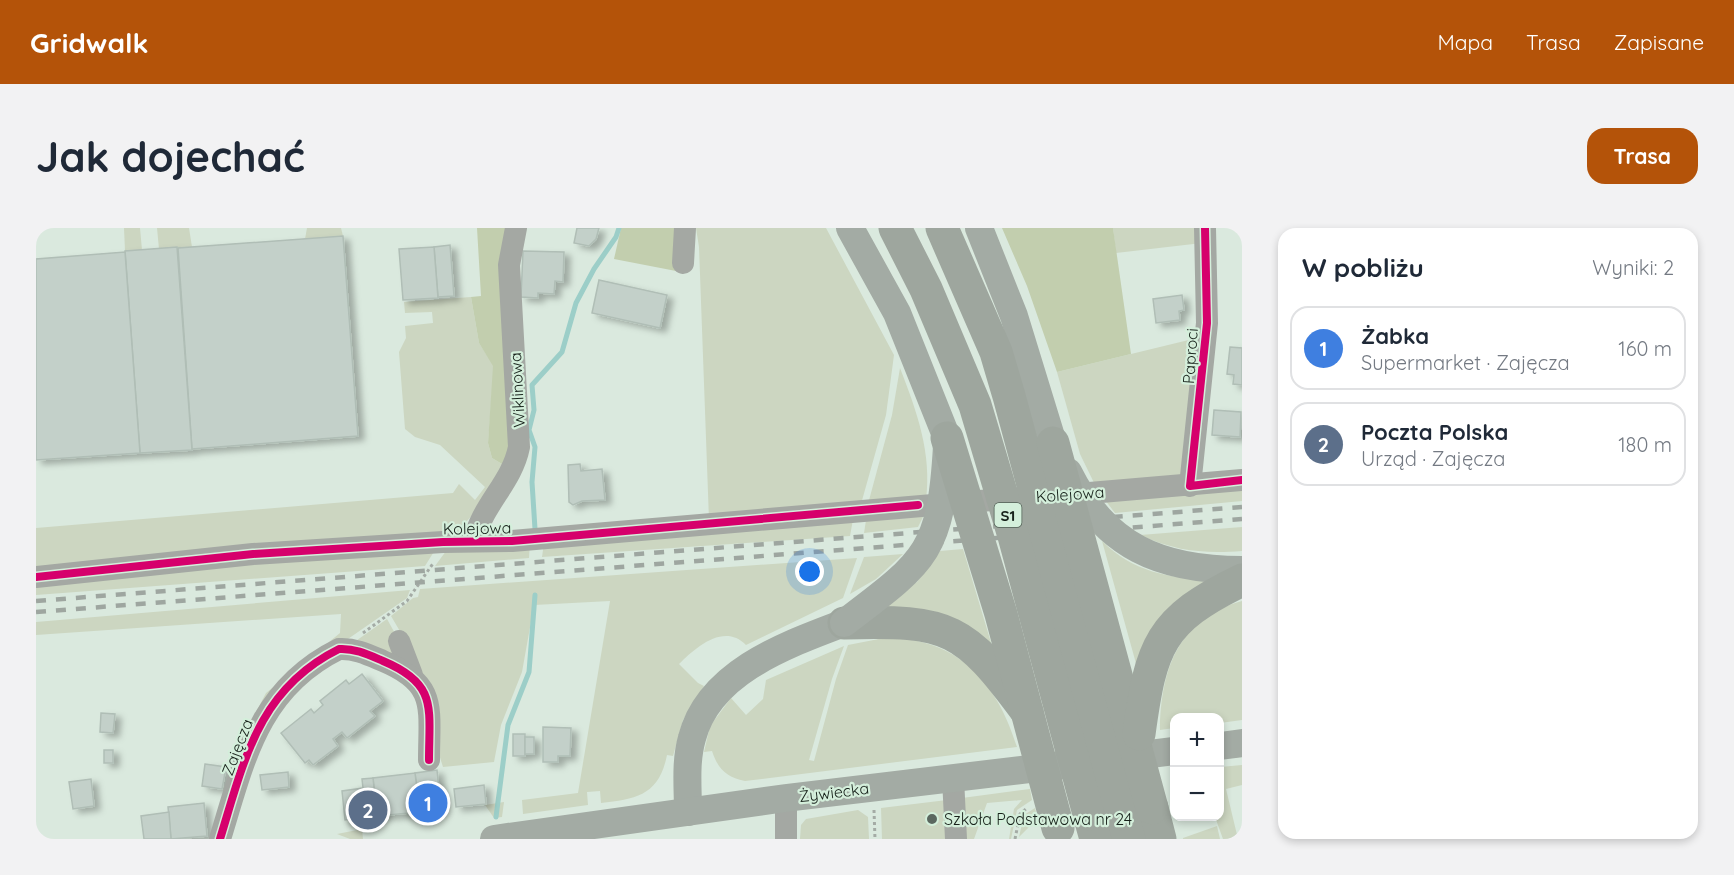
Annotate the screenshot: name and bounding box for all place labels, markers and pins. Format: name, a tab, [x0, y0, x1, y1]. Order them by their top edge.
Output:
pin: 1	[408, 780, 448, 826]
pin: 2	[348, 788, 388, 832]
place label: Szkoła Podstawowa nr 24	[944, 809, 1132, 829]
marker: Szkoła Podstawowa nr 24	[925, 812, 939, 826]

